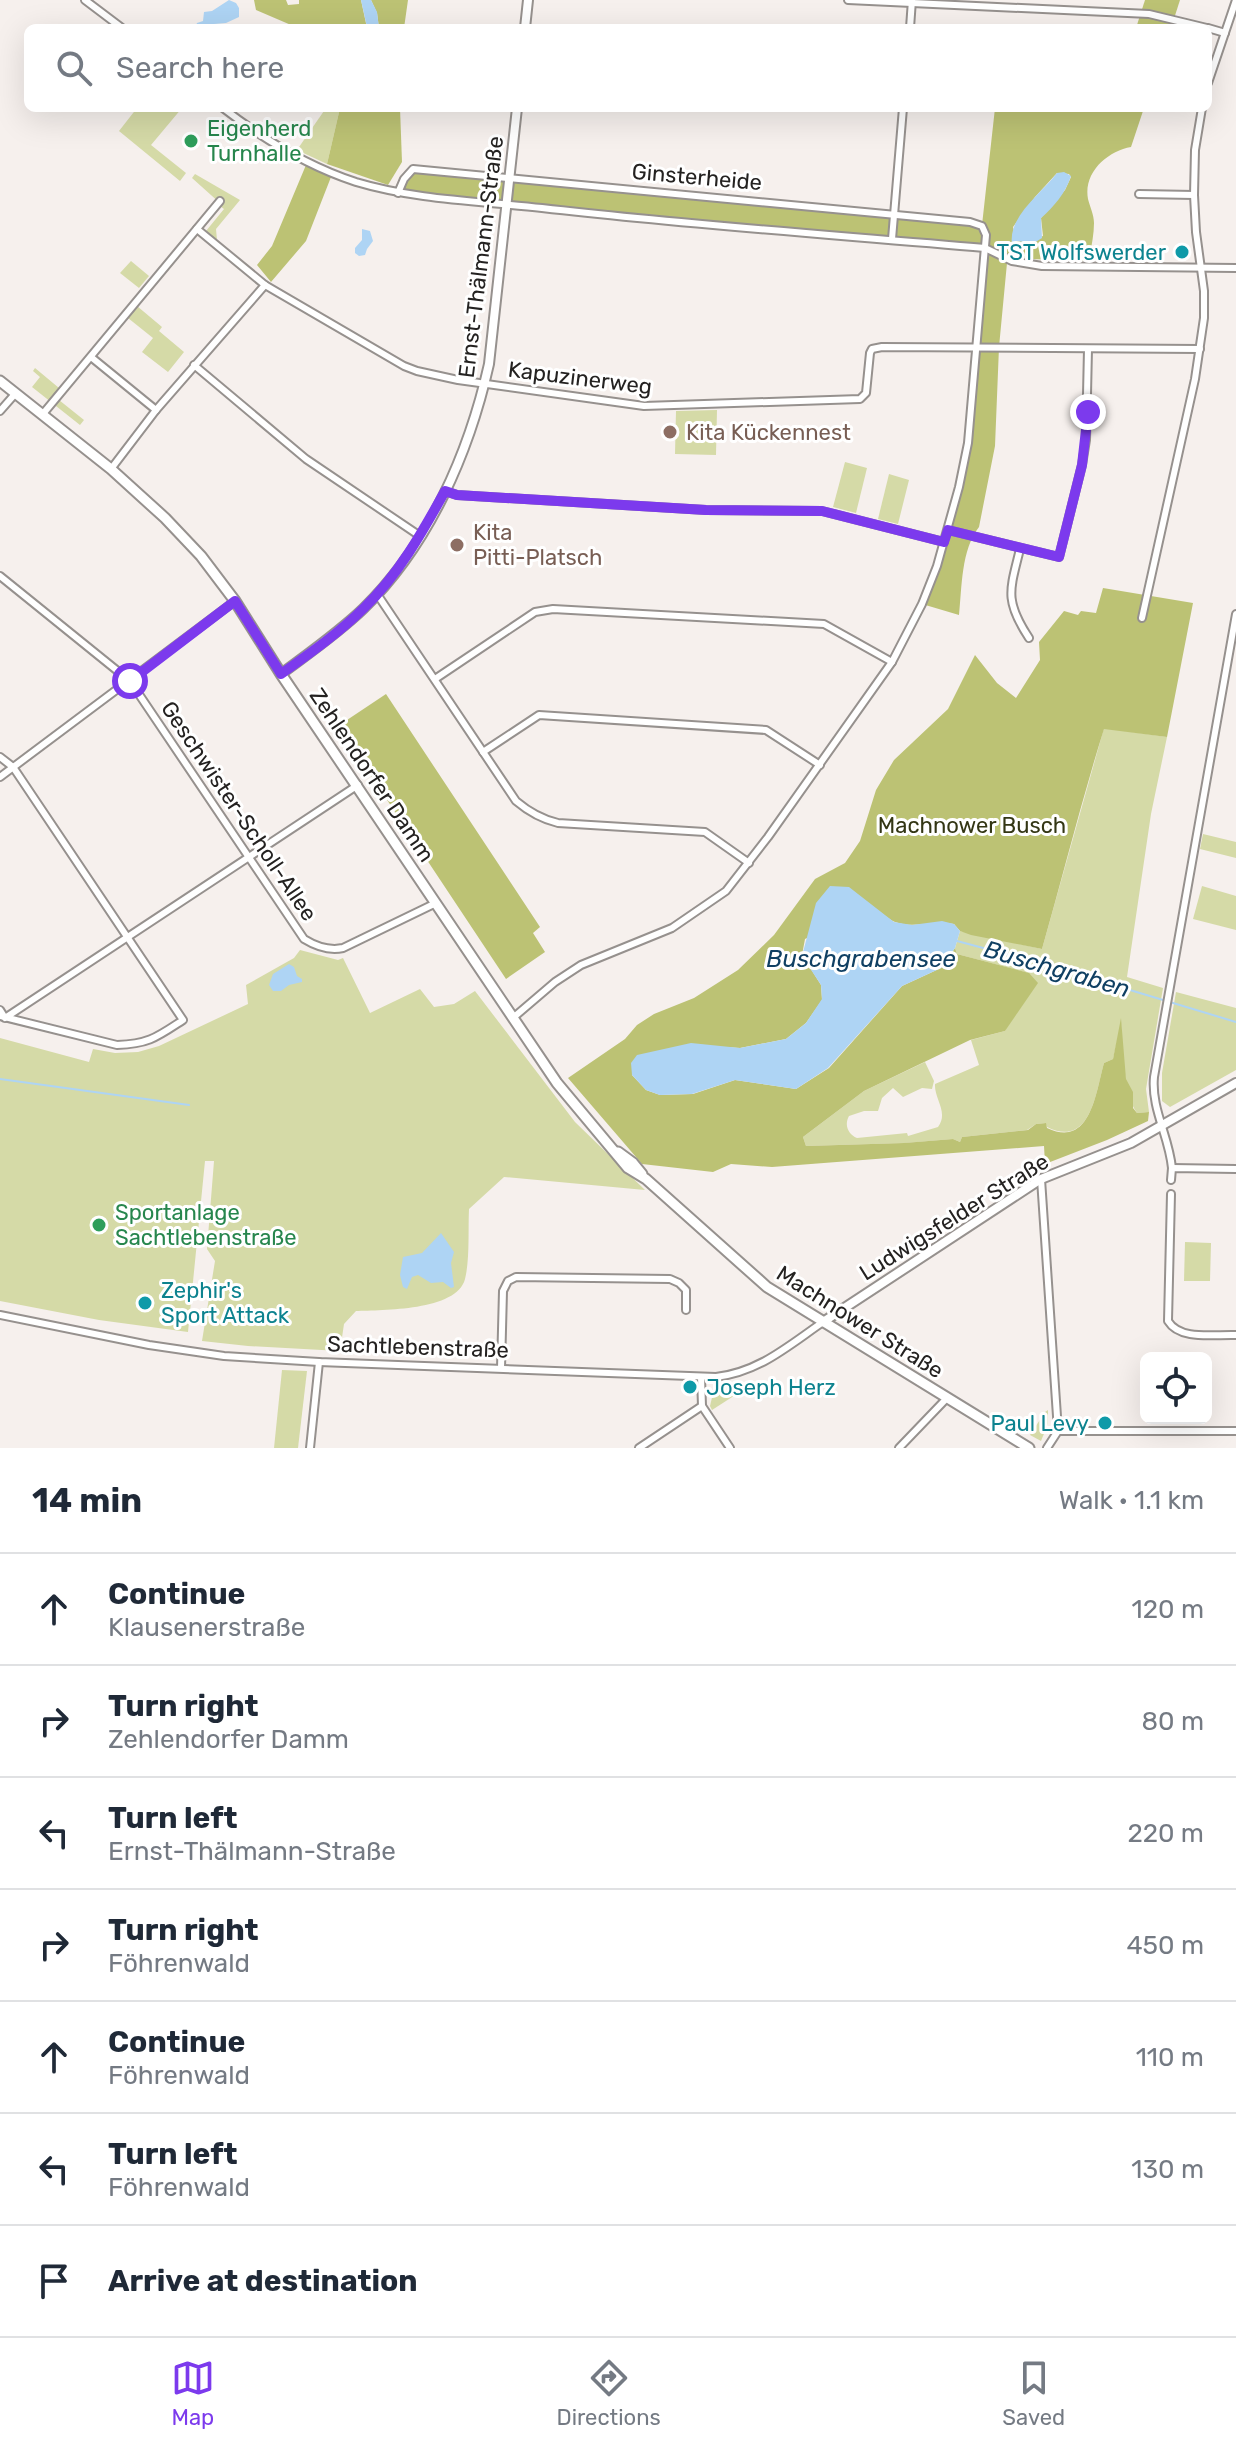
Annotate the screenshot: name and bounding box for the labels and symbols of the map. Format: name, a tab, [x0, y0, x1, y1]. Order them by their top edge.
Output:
place label: Eigenherd Turnhalle	[207, 115, 311, 167]
marker: Eigenherd Turnhalle	[182, 132, 200, 150]
street label: Ernst-Thälmann-Straße	[453, 134, 509, 380]
street label: Ginsterheide	[631, 158, 763, 196]
place label: TST Wolfswerder	[997, 239, 1167, 266]
marker: TST Wolfswerder	[1173, 243, 1191, 261]
street label: Kapuzinerweg	[506, 356, 654, 400]
route end	[1070, 394, 1106, 430]
place label: Kita Kückennest	[686, 419, 851, 446]
marker: Kita Kückennest	[661, 423, 679, 441]
place label: Kita Pitti-Platsch	[473, 519, 602, 571]
marker: Kita Pitti-Platsch	[448, 536, 466, 554]
route start	[112, 663, 148, 699]
street label: Zehlendorfer Damm	[304, 683, 440, 867]
street label: Geschwister-Scholl-Allee	[155, 696, 323, 926]
park label: Machnower Busch	[878, 812, 1066, 839]
water label: Buschgraben	[981, 935, 1133, 1003]
water label: Buschgrabensee	[766, 945, 956, 973]
street label: Ludwigsfelder Straße	[854, 1148, 1054, 1286]
place label: Sportanlage Sachtlebenstraße	[115, 1199, 297, 1251]
marker: Sportanlage Sachtlebenstraße	[90, 1216, 108, 1234]
street label: Machnower Straße	[772, 1260, 948, 1384]
place label: Zephir's Sport Attack	[161, 1277, 290, 1329]
marker: Zephir's Sport Attack	[136, 1294, 154, 1312]
street label: Sachtlebenstraße	[327, 1330, 509, 1364]
place label: Joseph Herz	[706, 1374, 836, 1401]
marker: Joseph Herz	[681, 1378, 699, 1396]
place label: Paul Levy	[991, 1410, 1089, 1437]
marker: Paul Levy	[1096, 1414, 1114, 1432]

